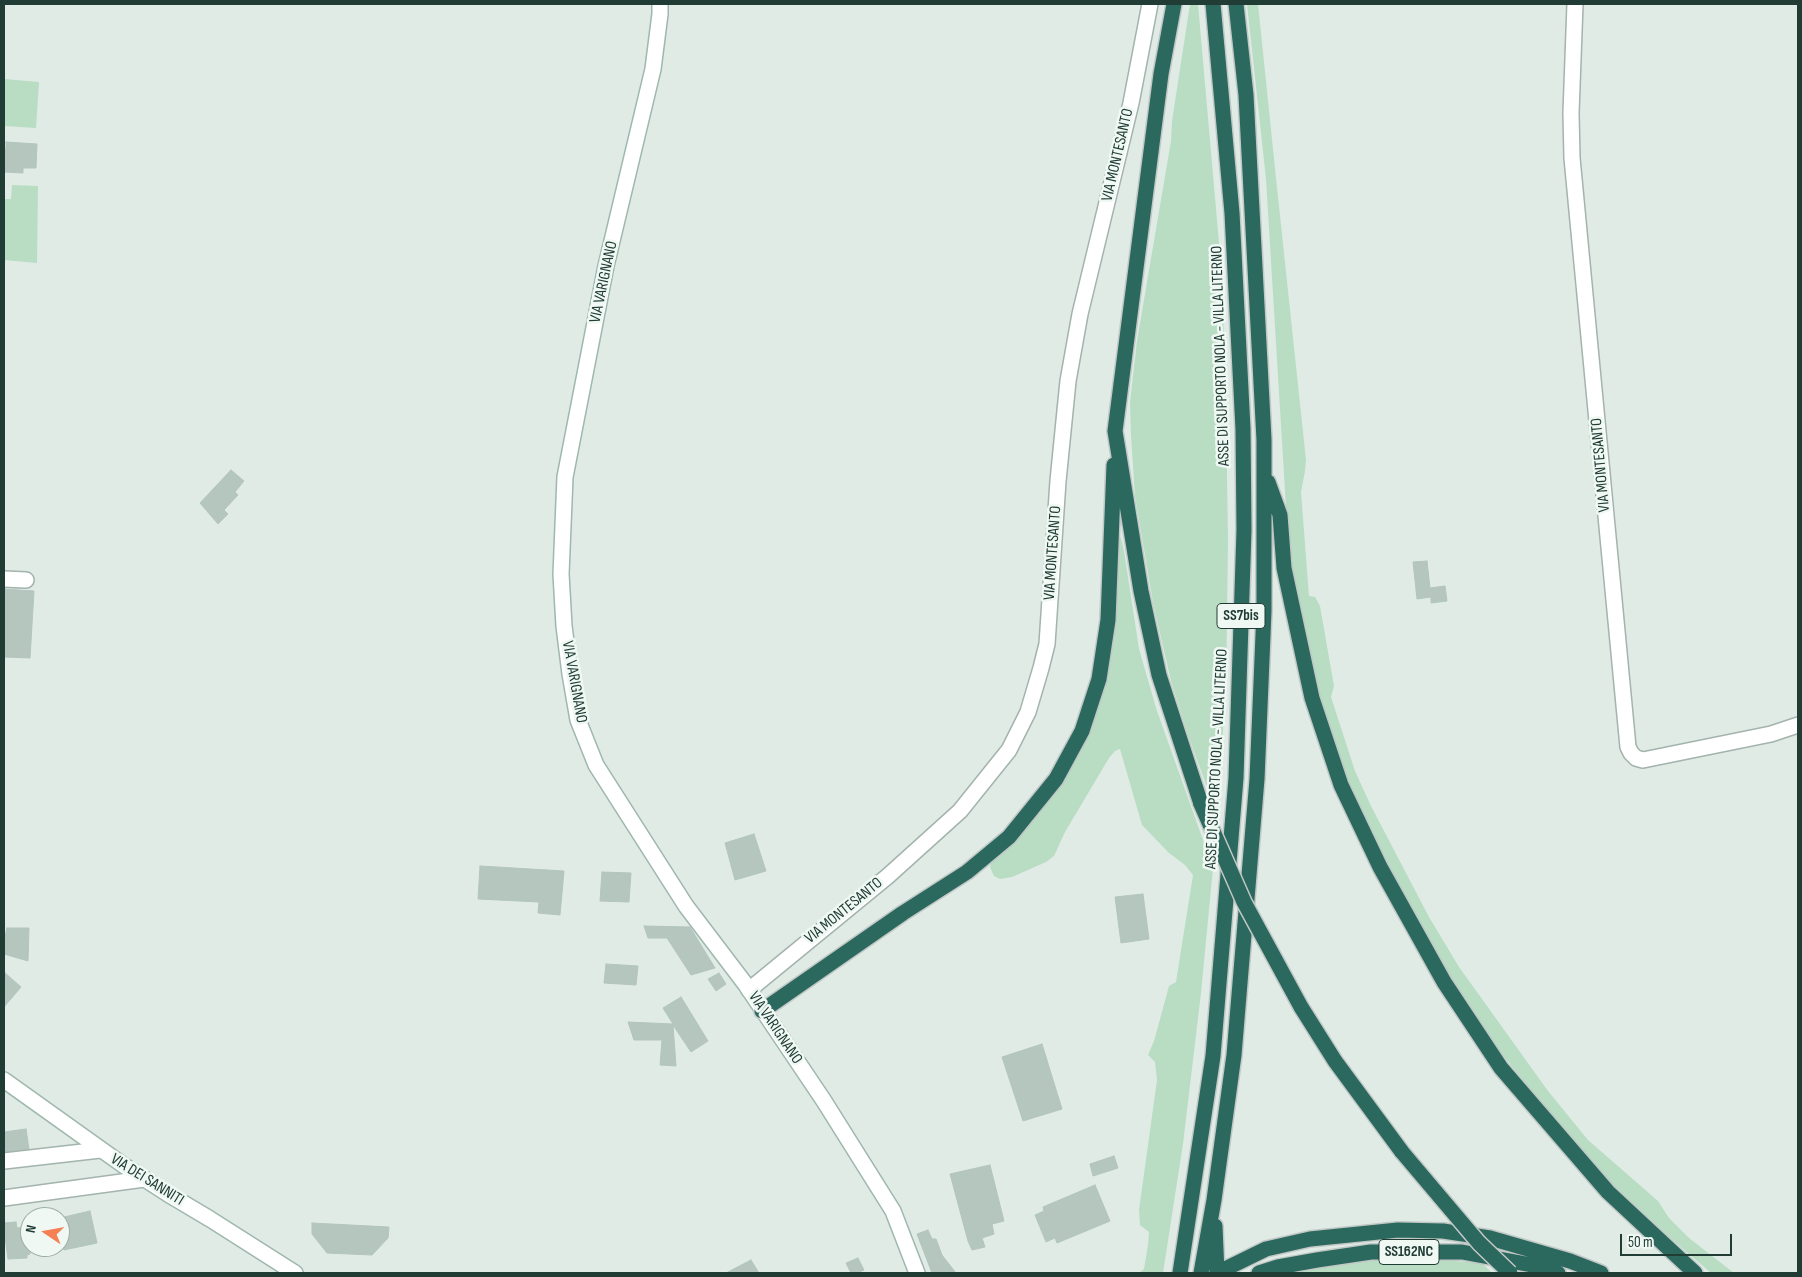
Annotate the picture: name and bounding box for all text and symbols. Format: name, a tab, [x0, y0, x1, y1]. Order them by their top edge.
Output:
street label: VIA MONTESANTO	[1098, 107, 1138, 203]
street label: VIA VARIGNANO	[586, 239, 622, 325]
street label: ASSE DI SUPPORTO NOLA - VILLA LITERNO	[1208, 245, 1234, 467]
street label: VIA MONTESANTO	[1587, 417, 1615, 513]
street label: VIA MONTESANTO	[1040, 505, 1066, 601]
road number: SS7bis	[1217, 604, 1265, 628]
street label: VIA VARIGNANO	[557, 639, 591, 725]
street label: ASSE DI SUPPORTO NOLA - VILLA LITERNO	[1202, 648, 1232, 870]
street label: VIA MONTESANTO	[801, 874, 887, 948]
street label: VIA VARIGNANO	[744, 988, 806, 1068]
street label: VIA DEI SANNITI	[107, 1150, 187, 1210]
north arrow	[20, 1207, 70, 1257]
text: N	[22, 1224, 40, 1234]
scale bar	[1622, 1224, 1734, 1256]
text: 50 m	[1628, 1233, 1653, 1252]
road number: SS162NC	[1379, 1240, 1439, 1264]

